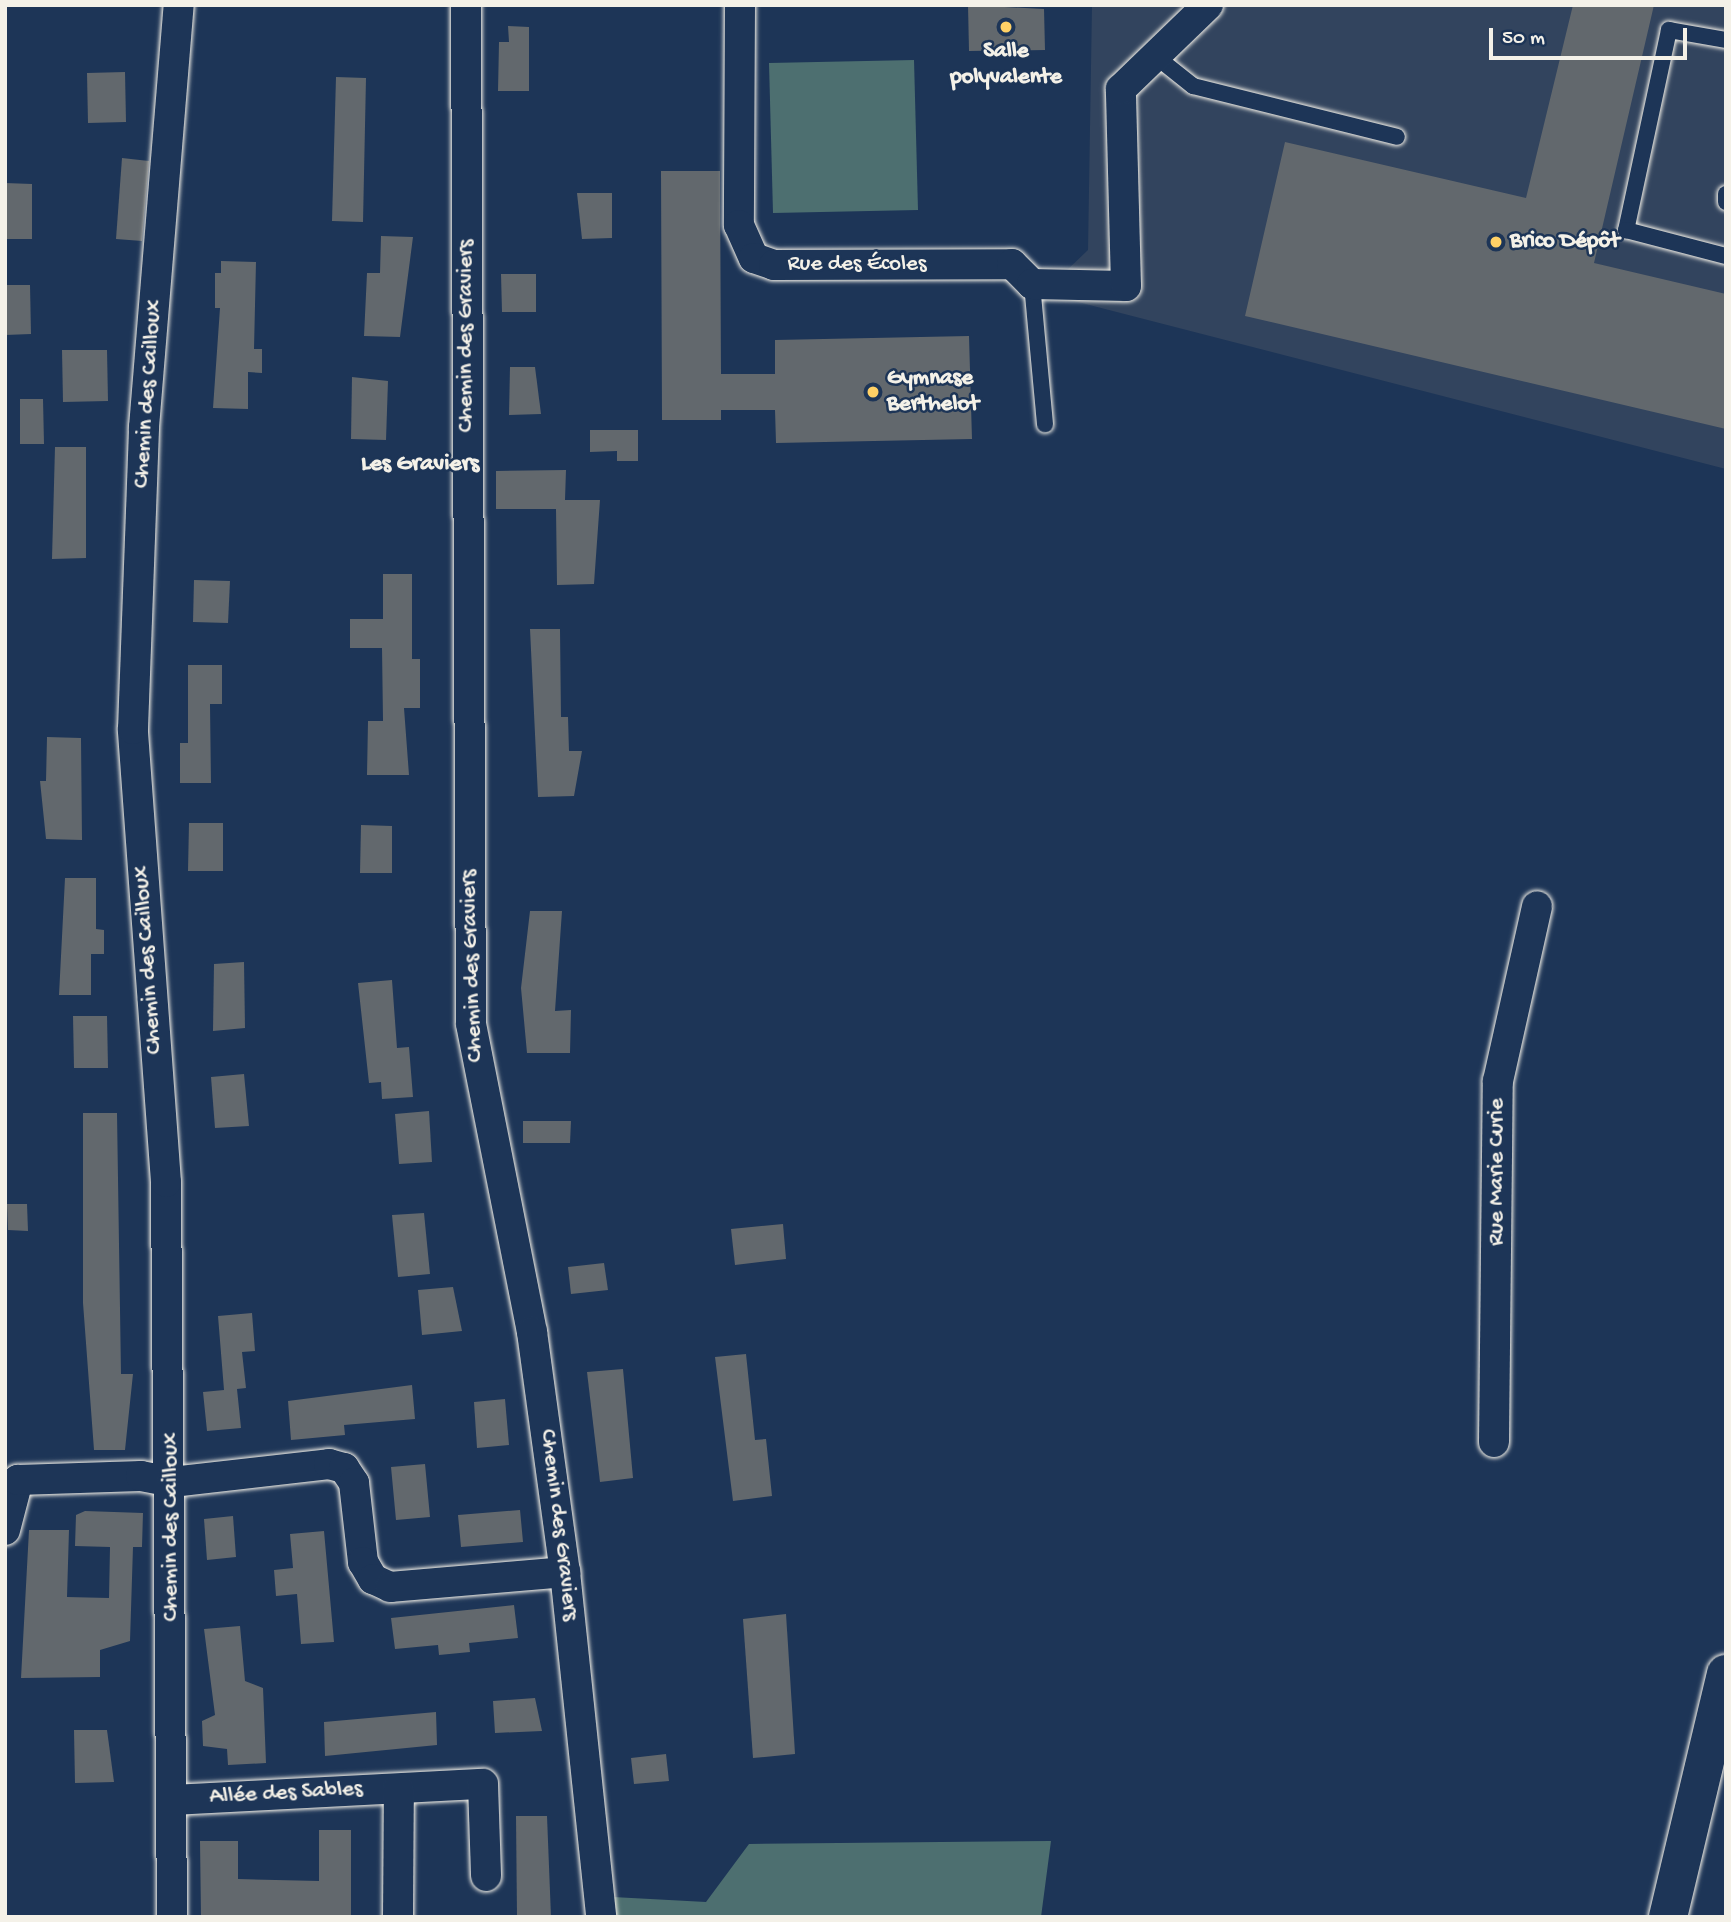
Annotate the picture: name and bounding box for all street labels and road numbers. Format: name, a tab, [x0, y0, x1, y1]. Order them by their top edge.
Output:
street label: Chemin des Graviers	[453, 240, 481, 432]
street label: Rue des Écoles	[788, 251, 926, 279]
street label: Chemin des Cailloux	[129, 299, 169, 489]
street label: Chemin des Cailloux	[129, 865, 169, 1055]
street label: Chemin des Graviers	[456, 869, 490, 1063]
street label: Rue Marie Curie	[1484, 1098, 1512, 1246]
street label: Chemin des Graviers	[533, 1428, 583, 1622]
street label: Chemin des Cailloux	[158, 1433, 186, 1621]
street label: Allée des Sables	[209, 1776, 363, 1812]

